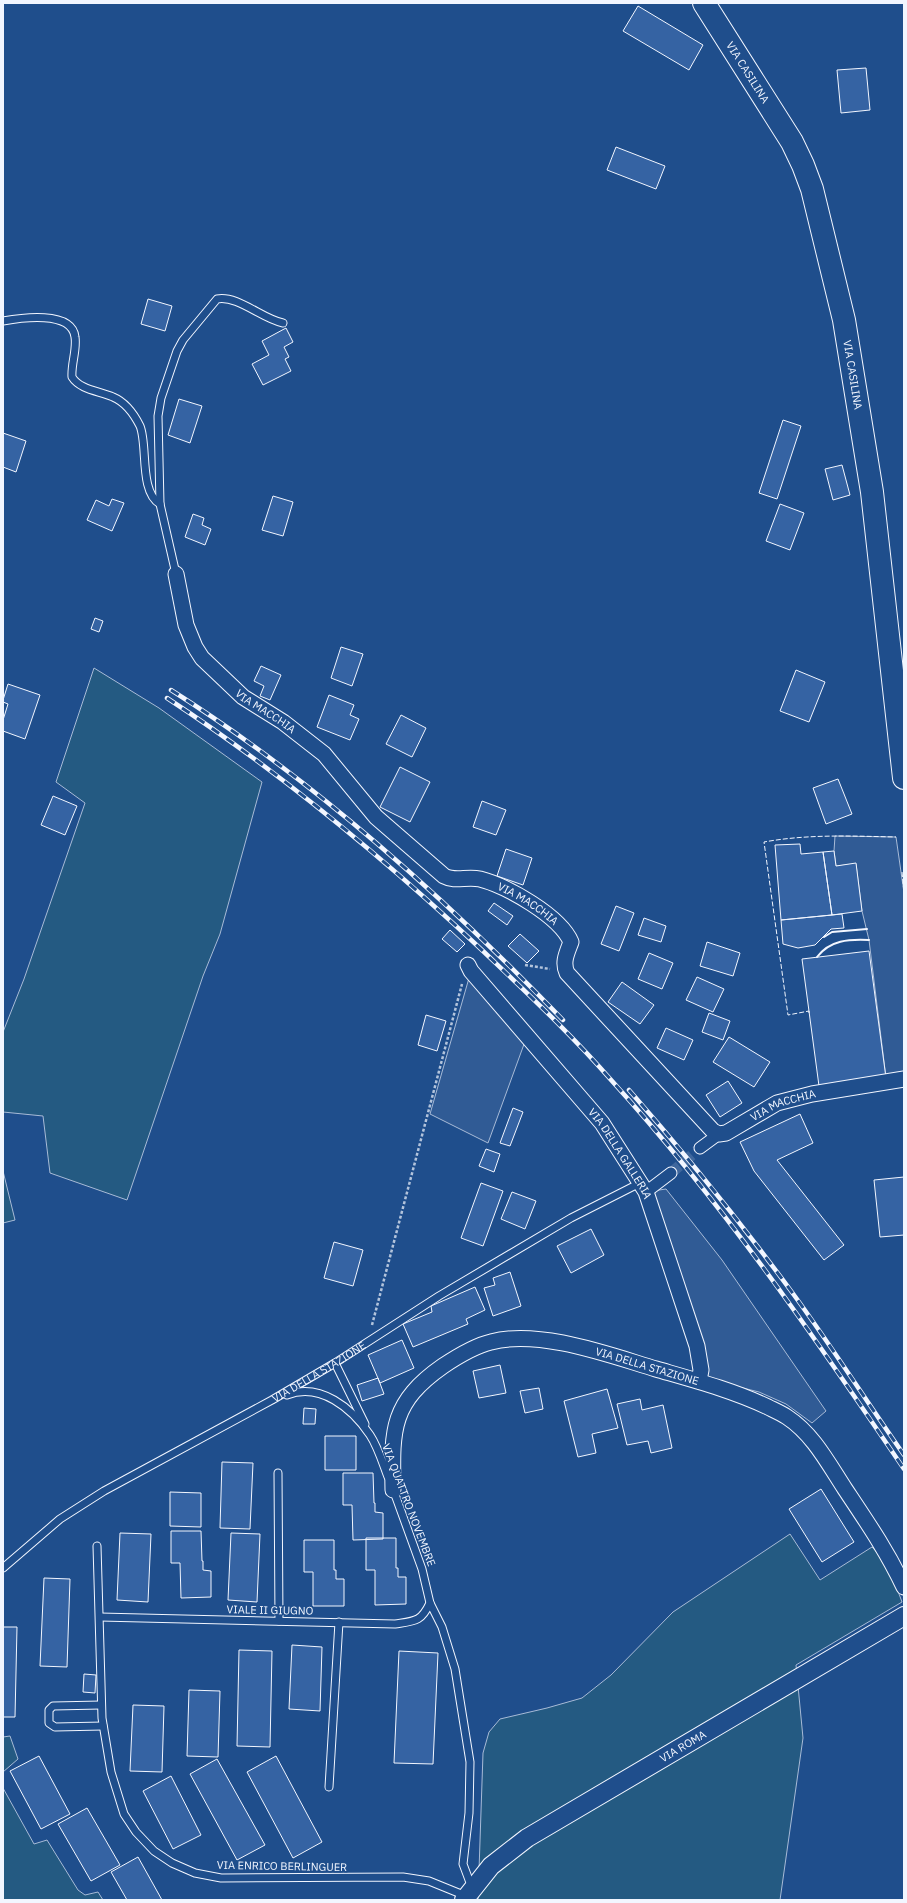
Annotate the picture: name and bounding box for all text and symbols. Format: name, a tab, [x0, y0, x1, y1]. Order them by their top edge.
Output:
street label: VIA CASILINA	[723, 39, 773, 106]
street label: VIA CASILINA	[840, 339, 865, 411]
street label: VIA MACCHIA	[232, 686, 298, 736]
street label: VIA MACCHIA	[495, 879, 561, 928]
street label: VIA MACCHIA	[748, 1086, 817, 1124]
street label: VIA DELLA GALLERIA	[585, 1105, 655, 1201]
street label: VIA DELLA STAZIONE	[269, 1338, 368, 1406]
street label: VIA DELLA STAZIONE	[594, 1344, 701, 1388]
street label: VIA QUATTRO NOVEMBRE	[379, 1442, 439, 1568]
street label: VIALE II GIUGNO	[226, 1602, 314, 1618]
street label: VIA ROMA	[657, 1727, 709, 1765]
street label: VIA ENRICO BERLINGUER	[217, 1858, 347, 1874]

